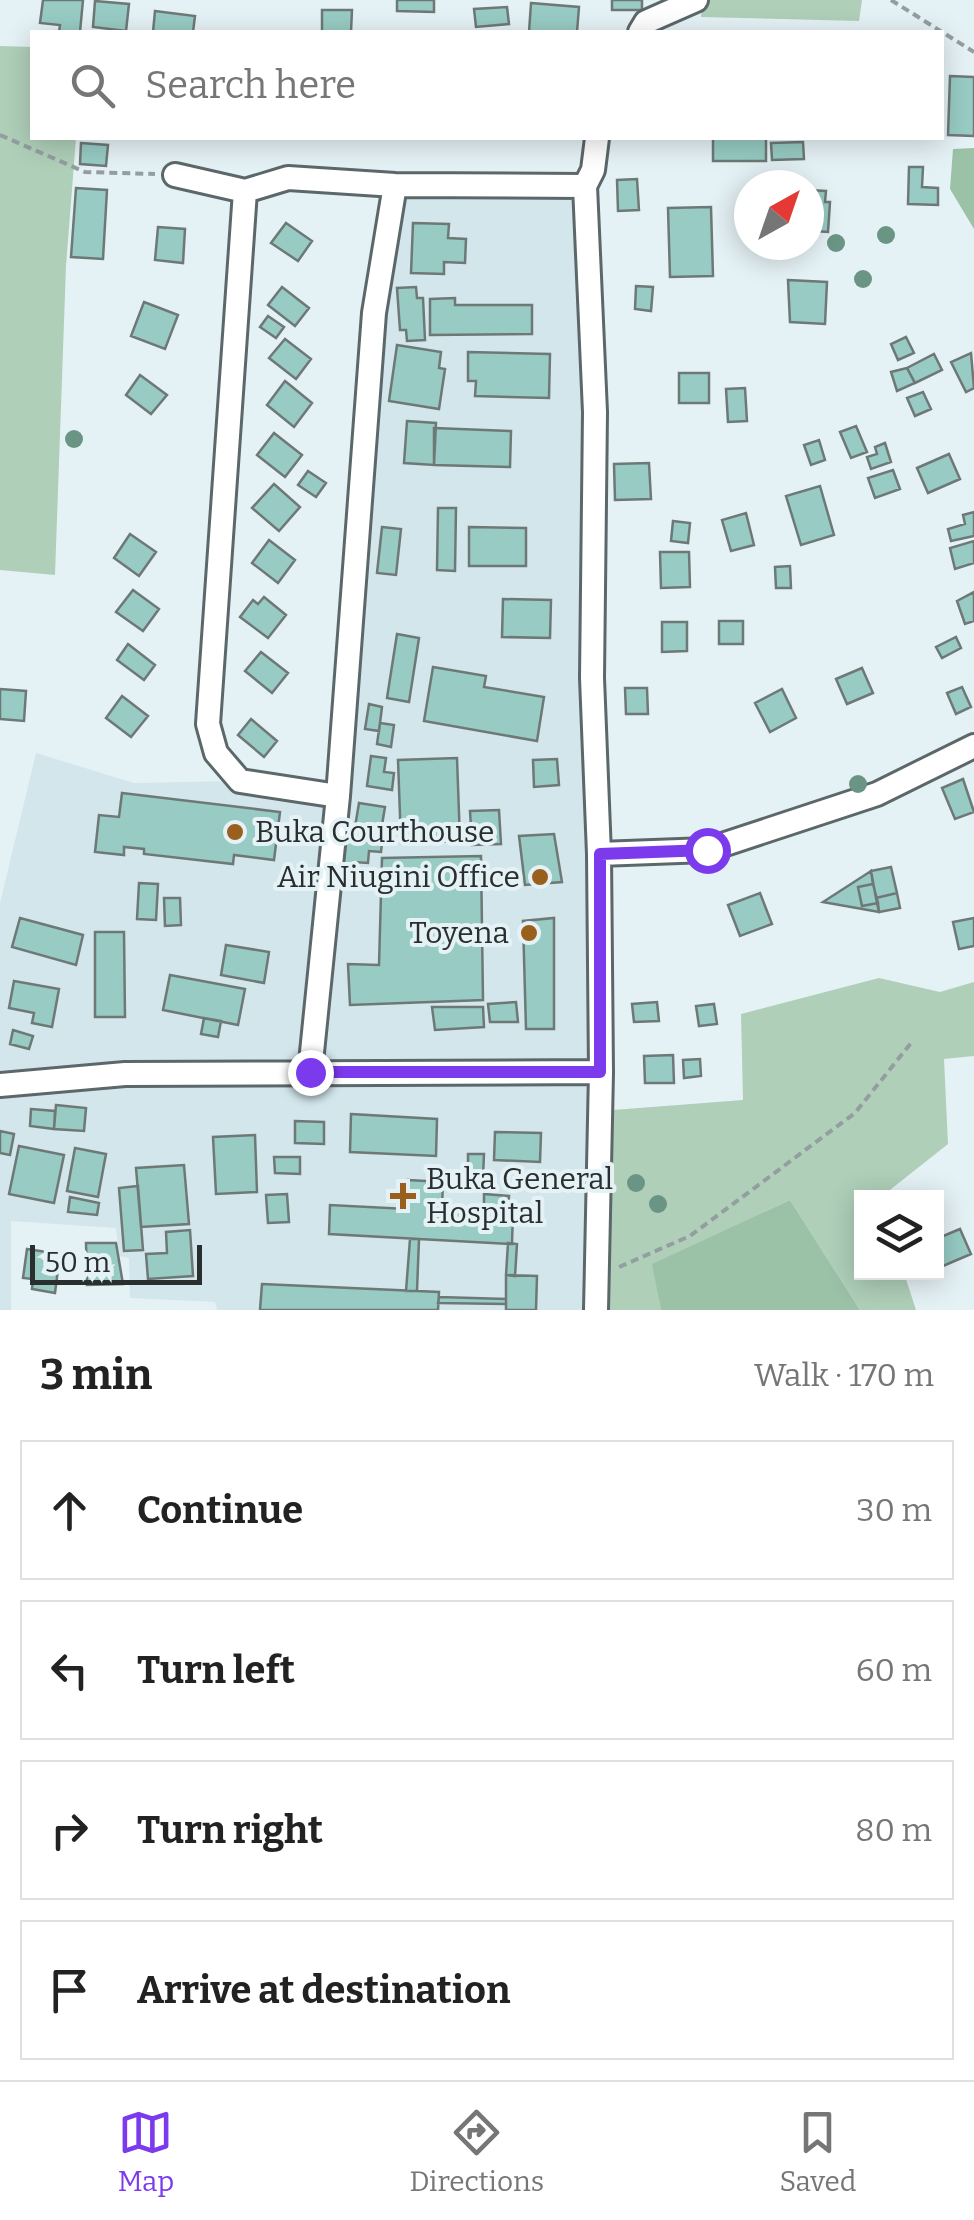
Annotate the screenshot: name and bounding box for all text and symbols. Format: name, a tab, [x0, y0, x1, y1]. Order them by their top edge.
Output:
search box	[30, 30, 944, 140]
icon: search	[65, 58, 120, 113]
text: Search here	[145, 62, 356, 108]
north arrow	[734, 170, 824, 260]
place label: Buka Courthouse	[255, 814, 494, 850]
marker: Buka Courthouse	[224, 821, 246, 843]
route start	[685, 828, 731, 874]
place label: Air Niugini Office	[277, 859, 520, 895]
marker: Air Niugini Office	[529, 866, 551, 888]
place label: Toyena	[409, 915, 509, 951]
marker: Toyena	[518, 922, 540, 944]
route end	[288, 1050, 334, 1096]
place label: Buka General Hospital	[426, 1161, 613, 1231]
marker: Buka General Hospital	[390, 1183, 416, 1209]
map controls	[854, 1190, 944, 1280]
button: layers	[854, 1190, 944, 1280]
scale bar	[30, 1240, 202, 1284]
text: 50 m	[45, 1246, 110, 1279]
text: 3 min	[40, 1350, 152, 1400]
text: Walk · 170 m	[754, 1356, 934, 1394]
icon: ahead	[42, 1483, 97, 1538]
text: Continue	[137, 1487, 303, 1533]
text: 30 m	[856, 1491, 932, 1529]
icon: left	[42, 1643, 97, 1698]
text: Turn left	[137, 1647, 295, 1693]
text: 60 m	[856, 1651, 932, 1689]
icon: right	[42, 1803, 97, 1858]
text: Turn right	[137, 1807, 323, 1853]
text: 80 m	[855, 1811, 932, 1849]
icon: arrive	[42, 1963, 97, 2018]
text: Arrive at destination	[137, 1967, 510, 2013]
tab: Map	[118, 2105, 174, 2198]
tab: Directions	[409, 2105, 544, 2198]
tab: Saved	[779, 2105, 856, 2198]

